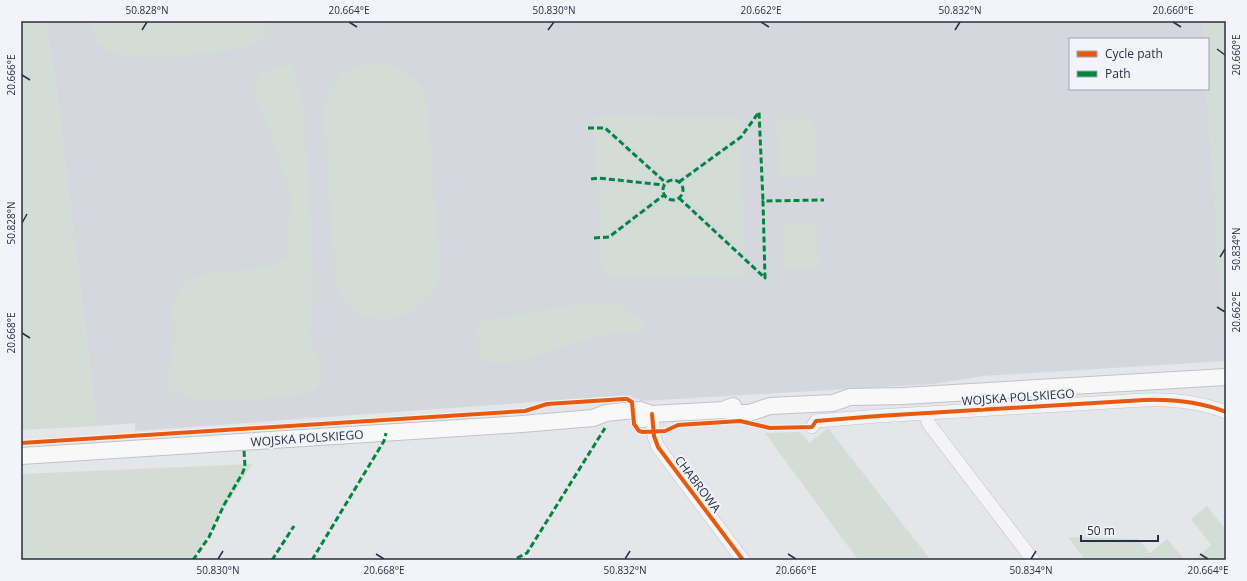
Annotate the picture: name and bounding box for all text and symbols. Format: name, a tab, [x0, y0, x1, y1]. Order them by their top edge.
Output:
text: 50.828°N	[125, 3, 169, 17]
text: 20.664°E	[328, 3, 370, 17]
text: 50.830°N	[532, 3, 576, 17]
text: 20.662°E	[740, 3, 782, 17]
text: 50.832°N	[938, 3, 982, 17]
text: 20.660°E	[1152, 3, 1194, 17]
text: 20.660°E	[1229, 34, 1243, 76]
legend	[1069, 38, 1209, 90]
text: Cycle path	[1105, 45, 1163, 62]
text: 20.666°E	[4, 54, 18, 96]
text: Path	[1105, 65, 1131, 82]
text: 50.828°N	[4, 201, 18, 245]
text: 50.834°N	[1229, 227, 1243, 271]
text: 20.662°E	[1229, 291, 1243, 333]
text: 20.668°E	[4, 312, 18, 354]
street label: WOJSKA POLSKIEGO	[961, 385, 1075, 409]
street label: WOJSKA POLSKIEGO	[250, 426, 364, 450]
street label: CHABROWA	[671, 452, 725, 516]
scale bar	[1081, 517, 1158, 543]
text: 50 m	[1087, 522, 1115, 539]
text: 50.830°N	[196, 563, 240, 577]
text: 20.668°E	[363, 563, 405, 577]
text: 50.832°N	[603, 563, 647, 577]
text: 20.666°E	[775, 563, 817, 577]
text: 50.834°N	[1009, 563, 1053, 577]
text: 20.664°E	[1187, 563, 1229, 577]

